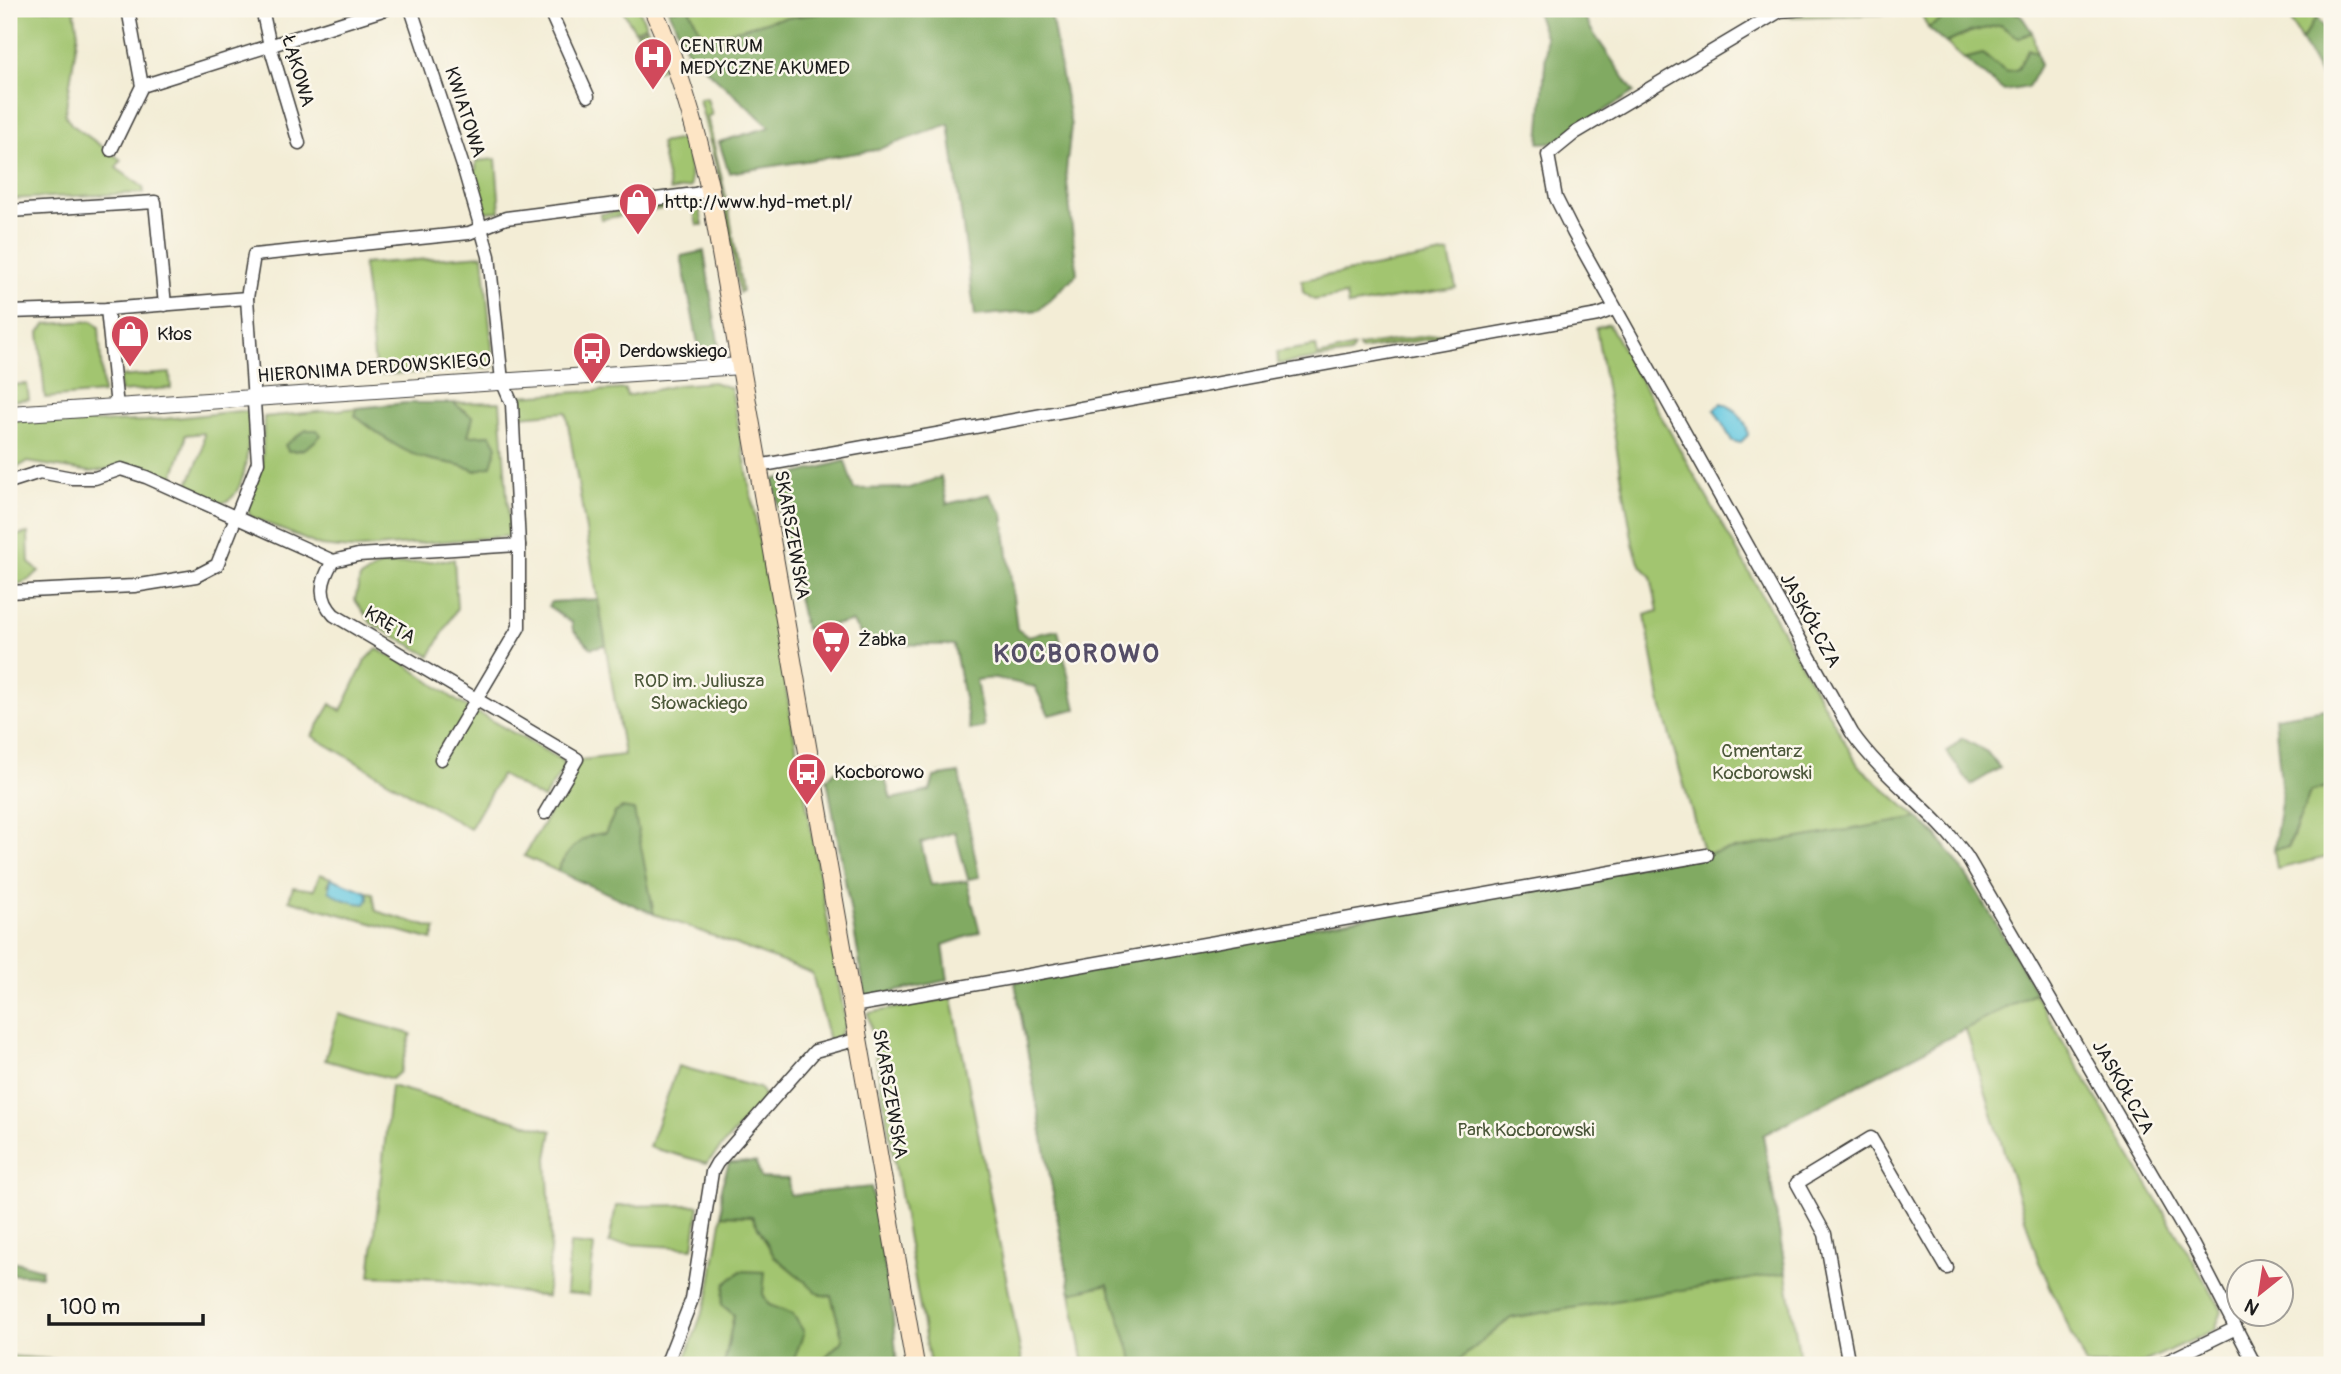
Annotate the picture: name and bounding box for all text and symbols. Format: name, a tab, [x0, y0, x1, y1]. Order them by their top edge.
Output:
street label: ŁĄKOWA	[276, 31, 320, 110]
place label: CENTRUM MEDYCZNE AKUMED	[680, 34, 850, 80]
hospital icon: CENTRUM MEDYCZNE AKUMED	[632, 36, 674, 91]
street label: KWIATOWA	[439, 64, 491, 160]
shop icon: http://www.hyd-met.pl/	[617, 181, 659, 236]
place label: http://www.hyd-met.pl/	[665, 190, 853, 214]
shop icon: Kłos	[109, 313, 151, 368]
place label: Kłos	[157, 322, 192, 346]
bus stop icon: Derdowskiego	[571, 330, 613, 385]
place label: Derdowskiego	[619, 339, 727, 363]
street label: HIERONIMA DERDOWSKIEGO	[256, 348, 492, 388]
street label: SKARSZEWSKA	[769, 468, 815, 602]
street label: JASKÓŁCZA	[1774, 568, 1846, 672]
street label: KRĘTA	[360, 601, 420, 649]
supermarket icon: Żabka	[810, 619, 852, 674]
place label: Żabka	[858, 628, 907, 652]
district label: KOCBOROWO	[993, 638, 1161, 670]
park label: ROD im. Juliusza Słowackiego	[634, 669, 764, 715]
park label: Cmentarz Kocborowski	[1712, 739, 1812, 785]
bus stop icon: Kocborowo	[786, 751, 828, 806]
place label: Kocborowo	[834, 760, 924, 784]
street label: SKARSZEWSKA	[867, 1027, 913, 1161]
street label: JASKÓŁCZA	[2086, 1036, 2160, 1138]
park label: Park Kocborowski	[1457, 1118, 1595, 1142]
north arrow	[2226, 1258, 2296, 1328]
scale bar	[49, 1283, 203, 1327]
text: N	[2240, 1293, 2264, 1320]
text: 100 m	[60, 1294, 120, 1321]

